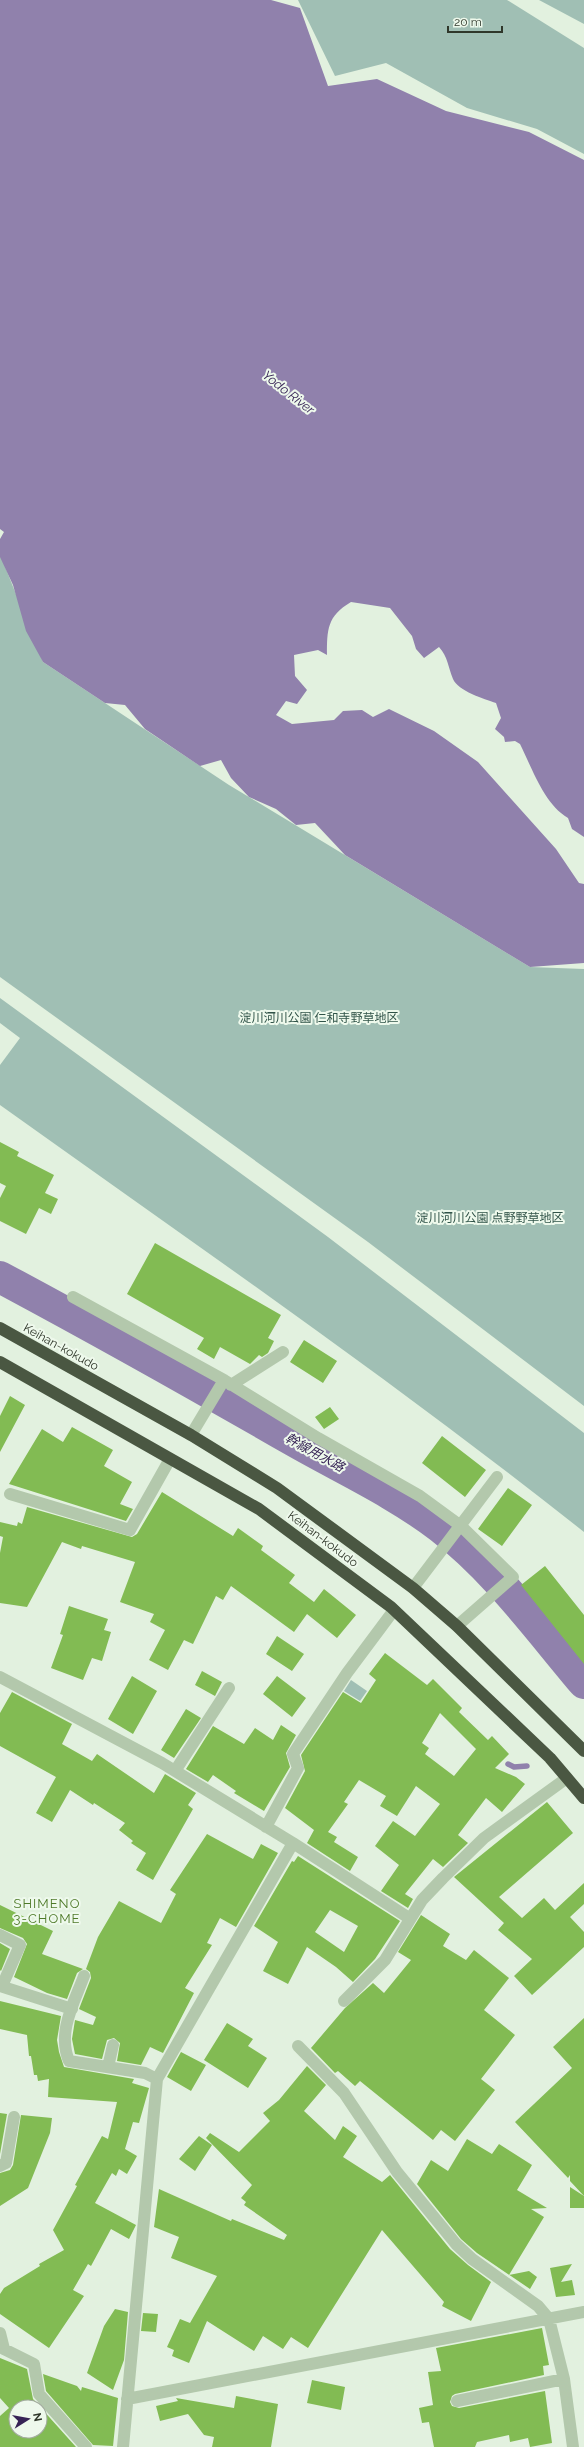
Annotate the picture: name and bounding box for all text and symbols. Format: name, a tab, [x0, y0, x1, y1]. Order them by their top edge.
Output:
scale bar	[448, 8, 502, 34]
text: 20 m	[454, 15, 482, 29]
water label: Yodo River	[260, 368, 318, 417]
park label: 淀川河川公園 仁和寺野草地区	[239, 1011, 399, 1025]
park label: 淀川河川公園 点野野草地区	[416, 1211, 564, 1225]
street label: Keihan-kokudo	[21, 1321, 101, 1373]
water label: 幹線用水路	[283, 1430, 348, 1475]
street label: Keihan-kokudo	[285, 1508, 361, 1570]
district label: SHIMENO 3-CHOME	[13, 1896, 81, 1926]
north arrow	[8, 2399, 48, 2439]
text: N	[30, 2412, 45, 2423]

